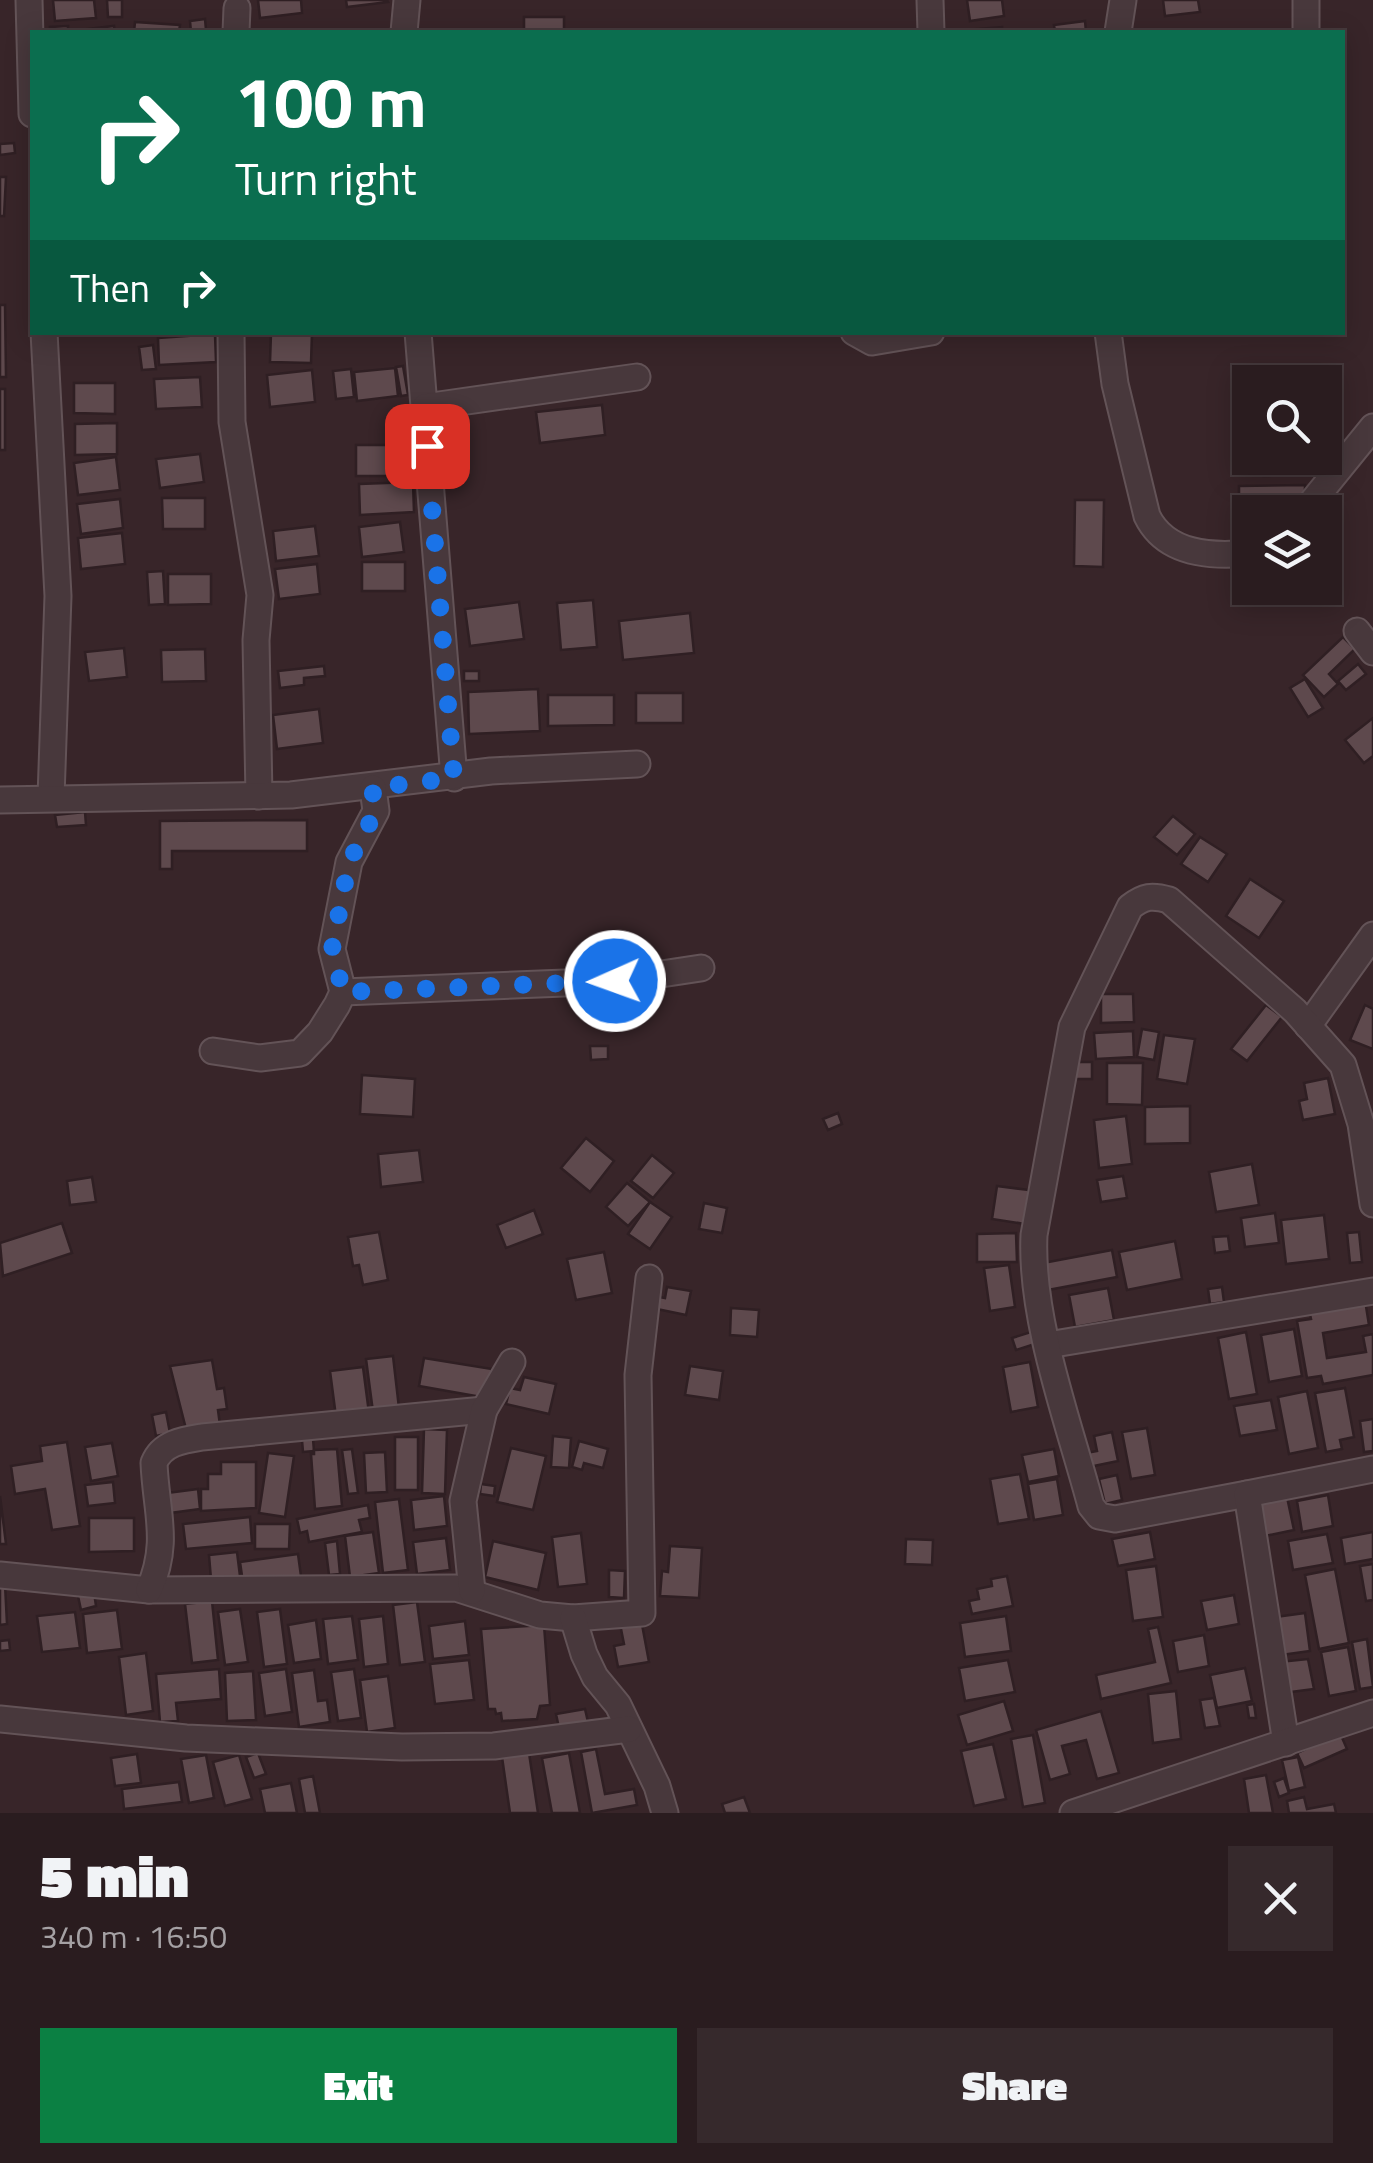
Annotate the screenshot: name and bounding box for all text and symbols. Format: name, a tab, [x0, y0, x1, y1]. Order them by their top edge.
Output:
text: 100 m	[235, 48, 427, 154]
icon: right	[70, 70, 200, 200]
text: Turn right	[235, 144, 417, 212]
text: Then	[70, 259, 150, 317]
icon: right	[170, 260, 225, 315]
map controls	[1232, 365, 1342, 605]
button: search	[1232, 365, 1342, 475]
pin	[385, 404, 470, 489]
icon: arrive	[400, 419, 455, 474]
button: layers	[1232, 495, 1342, 605]
position arrow	[563, 929, 667, 1033]
text: 5 min	[40, 1829, 189, 1920]
button: close	[1228, 1846, 1333, 1951]
text: 340 m · 16:50	[40, 1912, 227, 1960]
button: Exit	[40, 2028, 677, 2143]
button: Share	[697, 2028, 1333, 2143]

